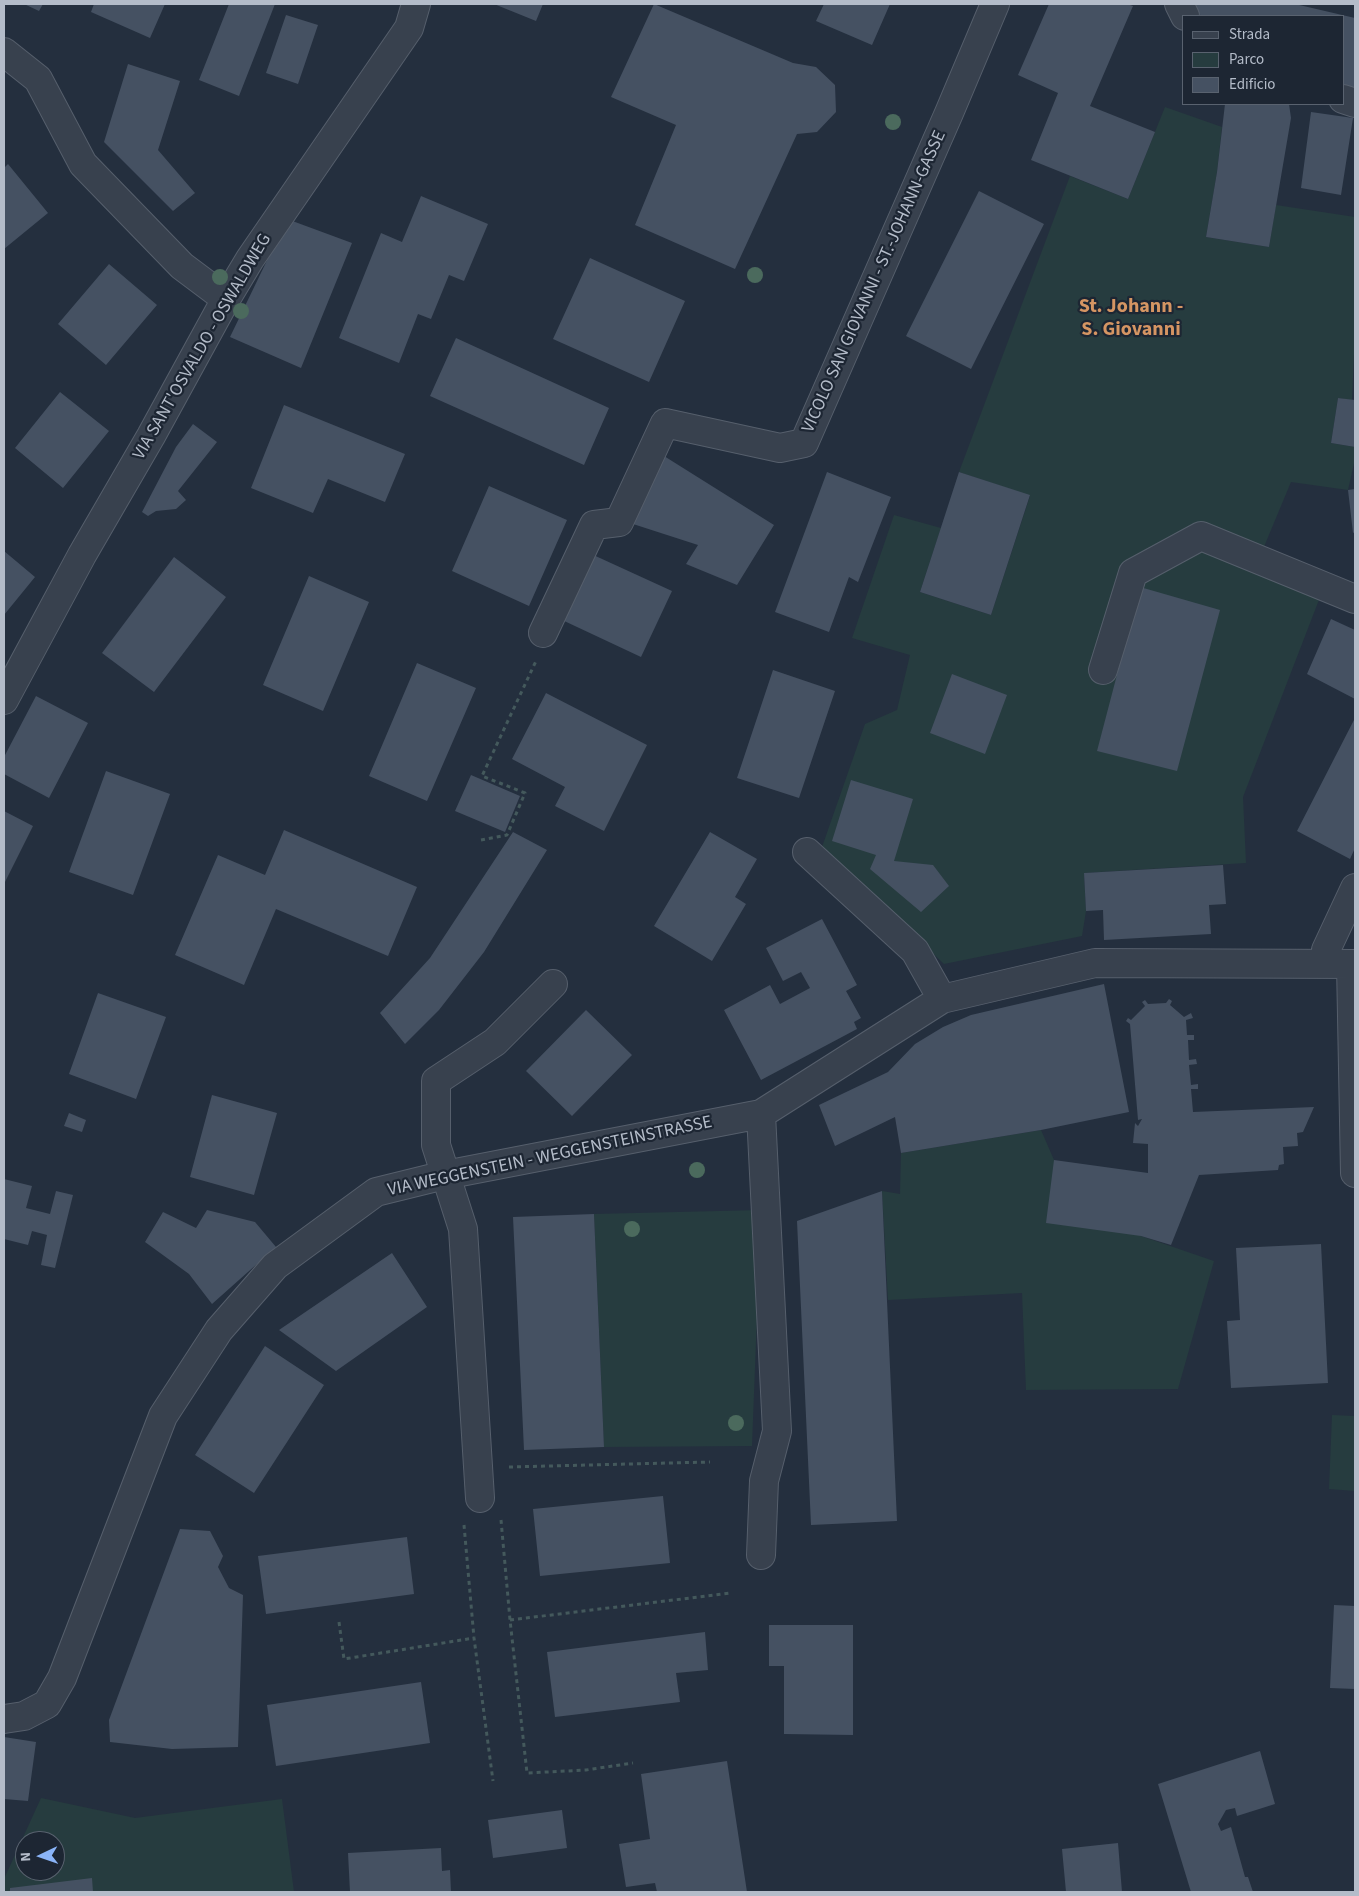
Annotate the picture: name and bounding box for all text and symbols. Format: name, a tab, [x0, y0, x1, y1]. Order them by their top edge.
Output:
legend	[1182, 15, 1344, 105]
text: Strada	[1229, 24, 1270, 45]
text: Parco	[1229, 49, 1264, 70]
text: Edificio	[1229, 74, 1276, 95]
street label: VICOLO SAN GIOVANNI - ST.-JOHANN-GASSE	[798, 128, 952, 436]
street label: VIA SANT'OSVALDO - OSWALDWEG	[129, 230, 277, 464]
district label: St. Johann - S. Giovanni	[1079, 296, 1183, 343]
street label: VIA WEGGENSTEIN - WEGGENSTEINSTRASSE	[386, 1112, 714, 1202]
north arrow	[15, 1831, 65, 1881]
text: N	[16, 1852, 36, 1862]

